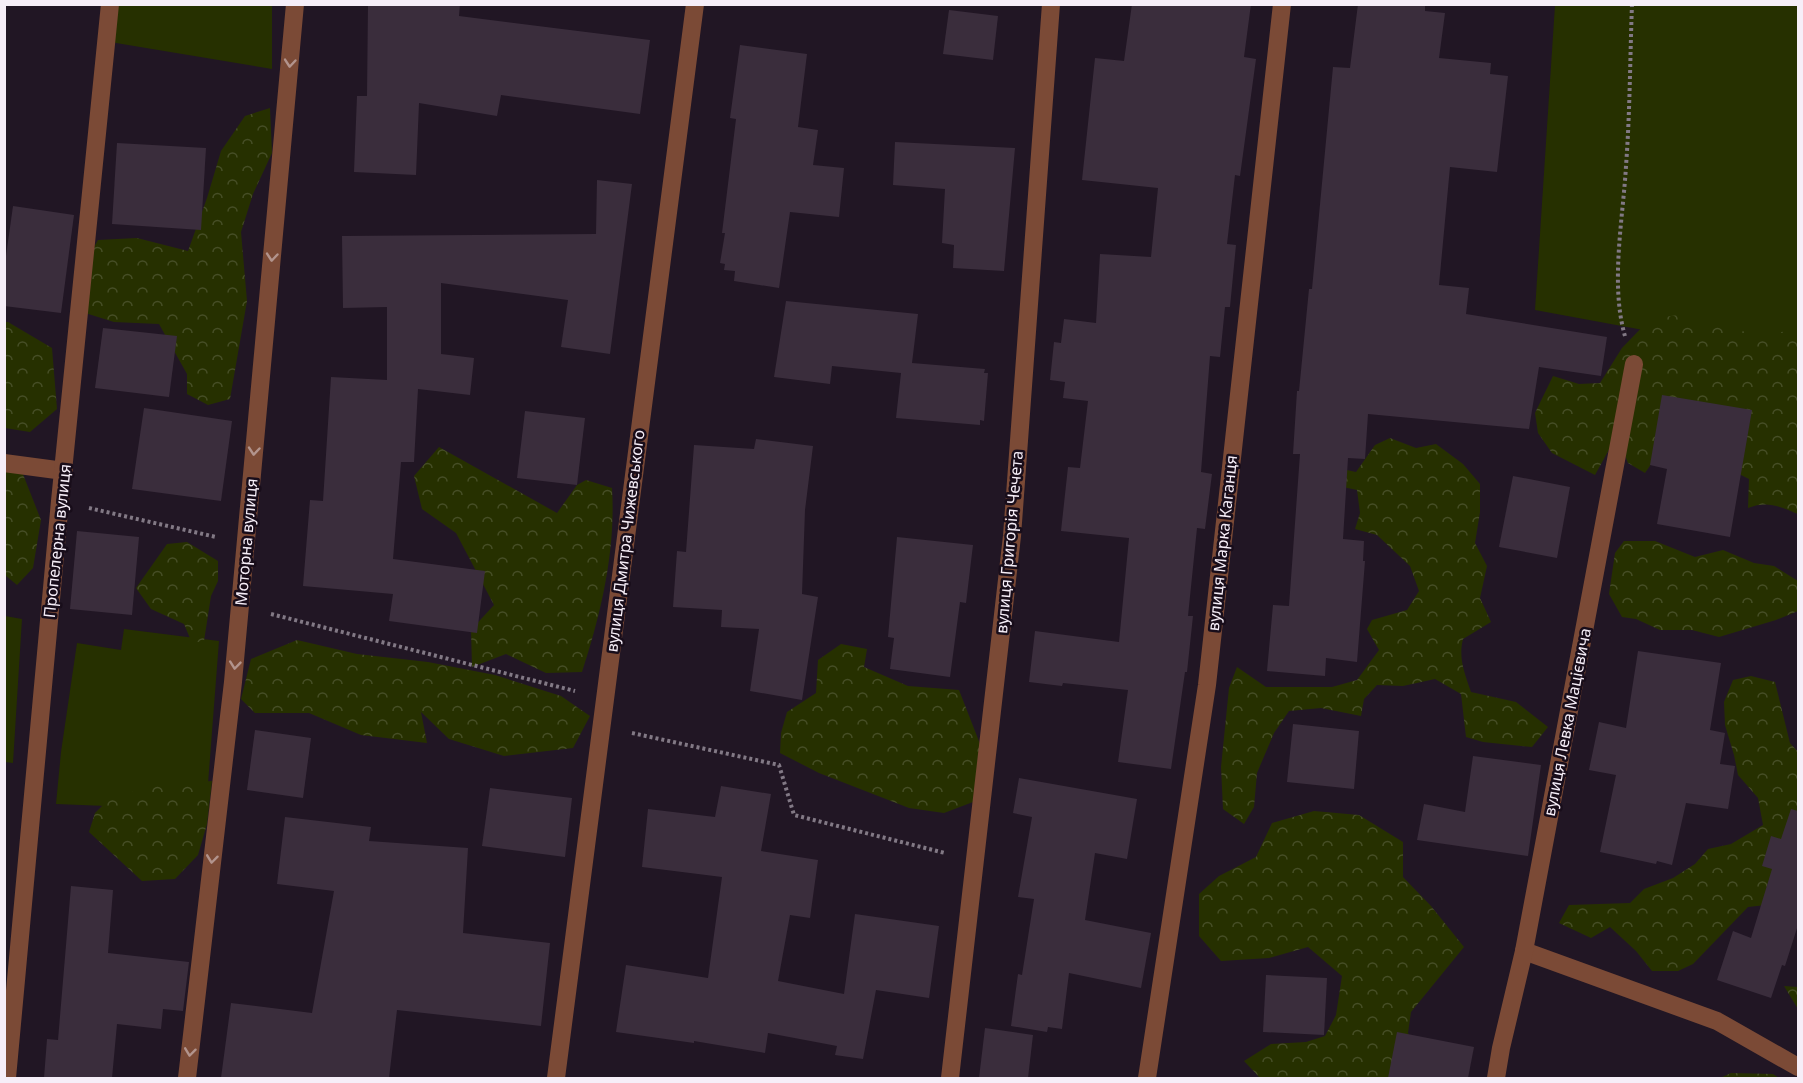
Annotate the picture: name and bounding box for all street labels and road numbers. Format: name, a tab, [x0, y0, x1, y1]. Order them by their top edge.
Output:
street label: вулиця Дмитра Чижевського	[600, 429, 650, 653]
street label: вулиця Григорія Чечета	[990, 450, 1028, 634]
street label: вулиця Марка Каганця	[1202, 454, 1242, 632]
street label: Пропелерна вулиця	[38, 463, 76, 619]
street label: Моторна вулиця	[229, 477, 263, 607]
street label: вулиця Левка Мацієвича	[1538, 626, 1596, 818]

